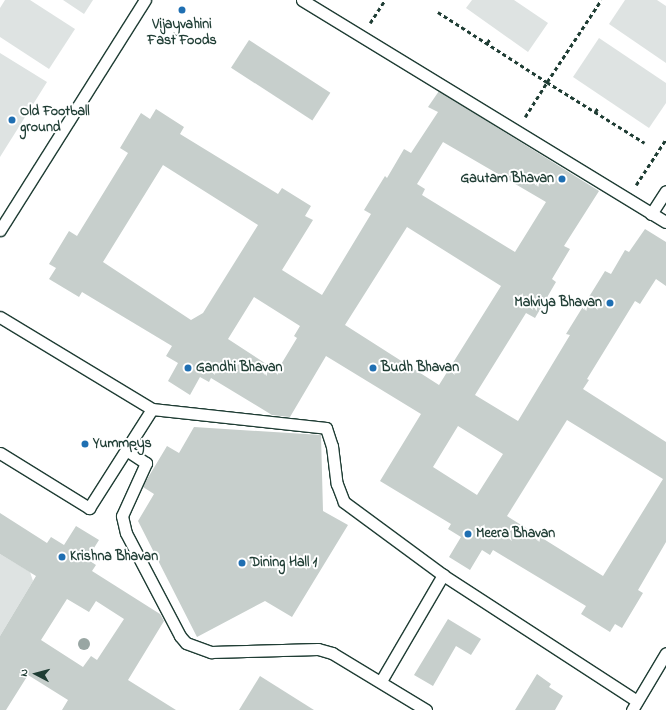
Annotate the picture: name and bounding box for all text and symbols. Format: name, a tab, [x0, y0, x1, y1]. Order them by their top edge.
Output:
marker: Vijayvahini Fast Foods	[177, 5, 187, 15]
place label: Vijayvahini Fast Foods	[147, 17, 217, 50]
place label: Old Football ground	[20, 104, 90, 136]
marker: Old Football ground	[7, 115, 17, 125]
place label: Gautam Bhavan	[460, 171, 554, 187]
marker: Gautam Bhavan	[557, 174, 567, 184]
place label: Malviya Bhavan	[514, 295, 602, 311]
marker: Malviya Bhavan	[605, 298, 615, 308]
place label: Gandhi Bhavan	[196, 360, 282, 376]
place label: Budh Bhavan	[381, 360, 459, 376]
marker: Gandhi Bhavan	[183, 363, 193, 373]
marker: Budh Bhavan	[368, 363, 378, 373]
place label: Yummpys	[93, 436, 152, 452]
marker: Yummpys	[80, 439, 90, 449]
place label: Meera Bhavan	[476, 526, 555, 542]
marker: Meera Bhavan	[463, 529, 473, 539]
place label: Krishna Bhavan	[70, 549, 158, 565]
marker: Krishna Bhavan	[57, 552, 67, 562]
place label: Dining Hall 1	[250, 555, 317, 571]
marker: Dining Hall 1	[237, 558, 247, 568]
north arrow	[16, 654, 56, 694]
text: N	[16, 668, 32, 677]

